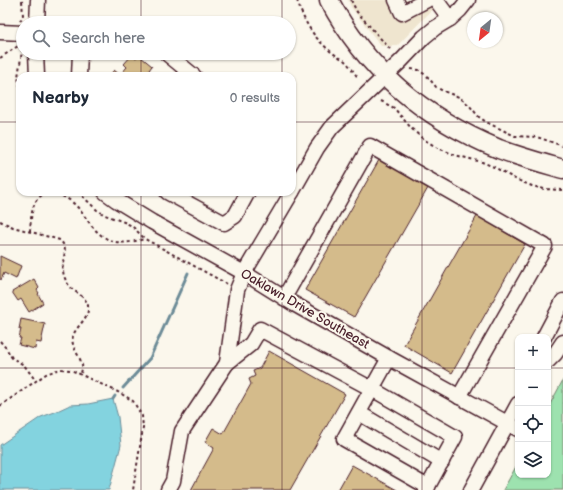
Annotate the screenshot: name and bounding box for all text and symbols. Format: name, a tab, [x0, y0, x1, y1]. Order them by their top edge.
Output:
north arrow	[467, 12, 503, 48]
search box	[16, 16, 296, 60]
icon: search	[30, 27, 52, 49]
text: Search here	[62, 29, 145, 48]
text: Nearby	[32, 88, 89, 108]
text: 0 results	[230, 90, 280, 106]
street label: Oaklawn Drive Southeast	[238, 266, 372, 352]
map controls	[515, 334, 551, 478]
button: +	[515, 334, 551, 370]
button: −	[515, 370, 551, 406]
button: locate	[515, 406, 551, 442]
button: layers	[515, 442, 551, 478]

